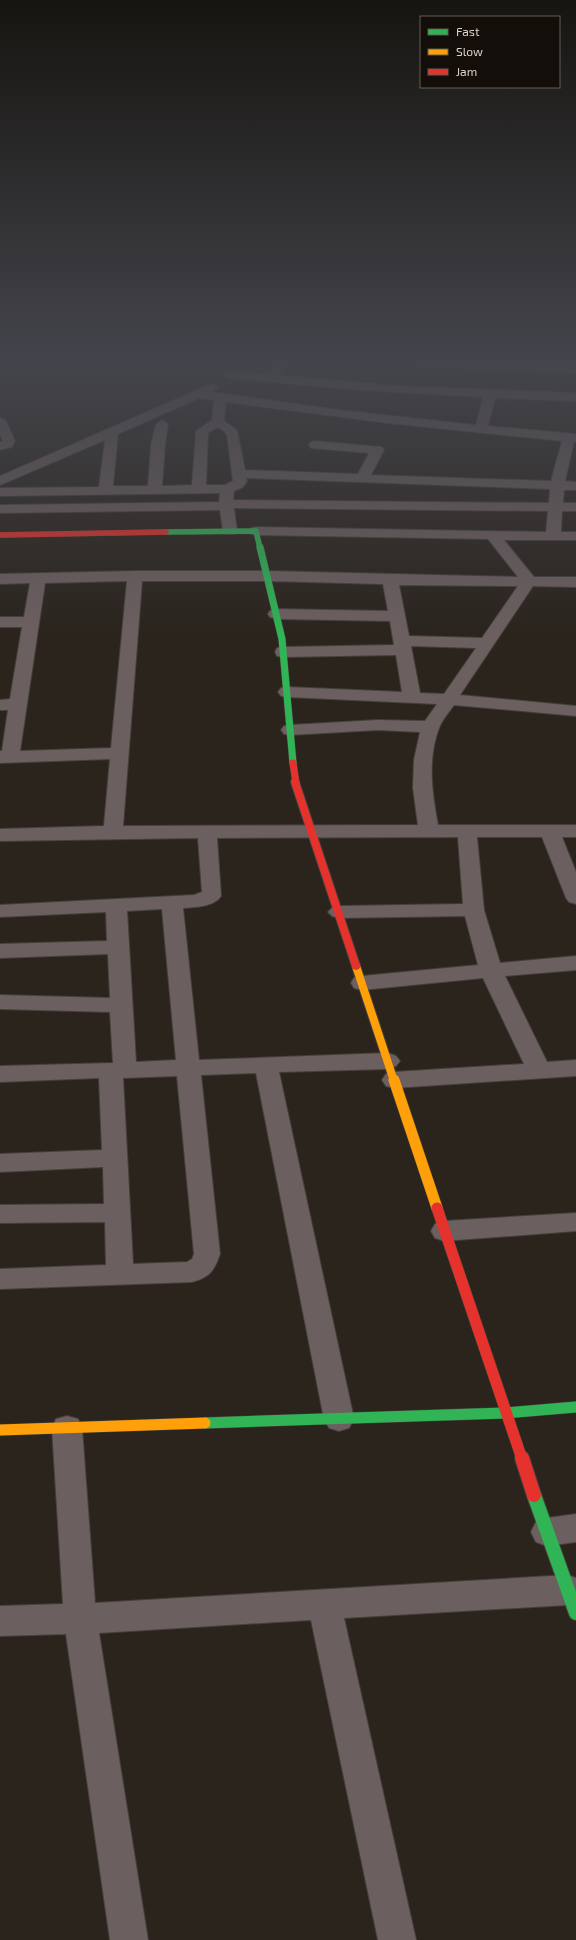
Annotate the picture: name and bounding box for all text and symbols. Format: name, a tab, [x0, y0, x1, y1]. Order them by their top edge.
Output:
legend	[420, 16, 560, 88]
text: Fast	[456, 24, 480, 38]
text: Slow	[456, 44, 483, 58]
text: Jam	[456, 64, 477, 78]

